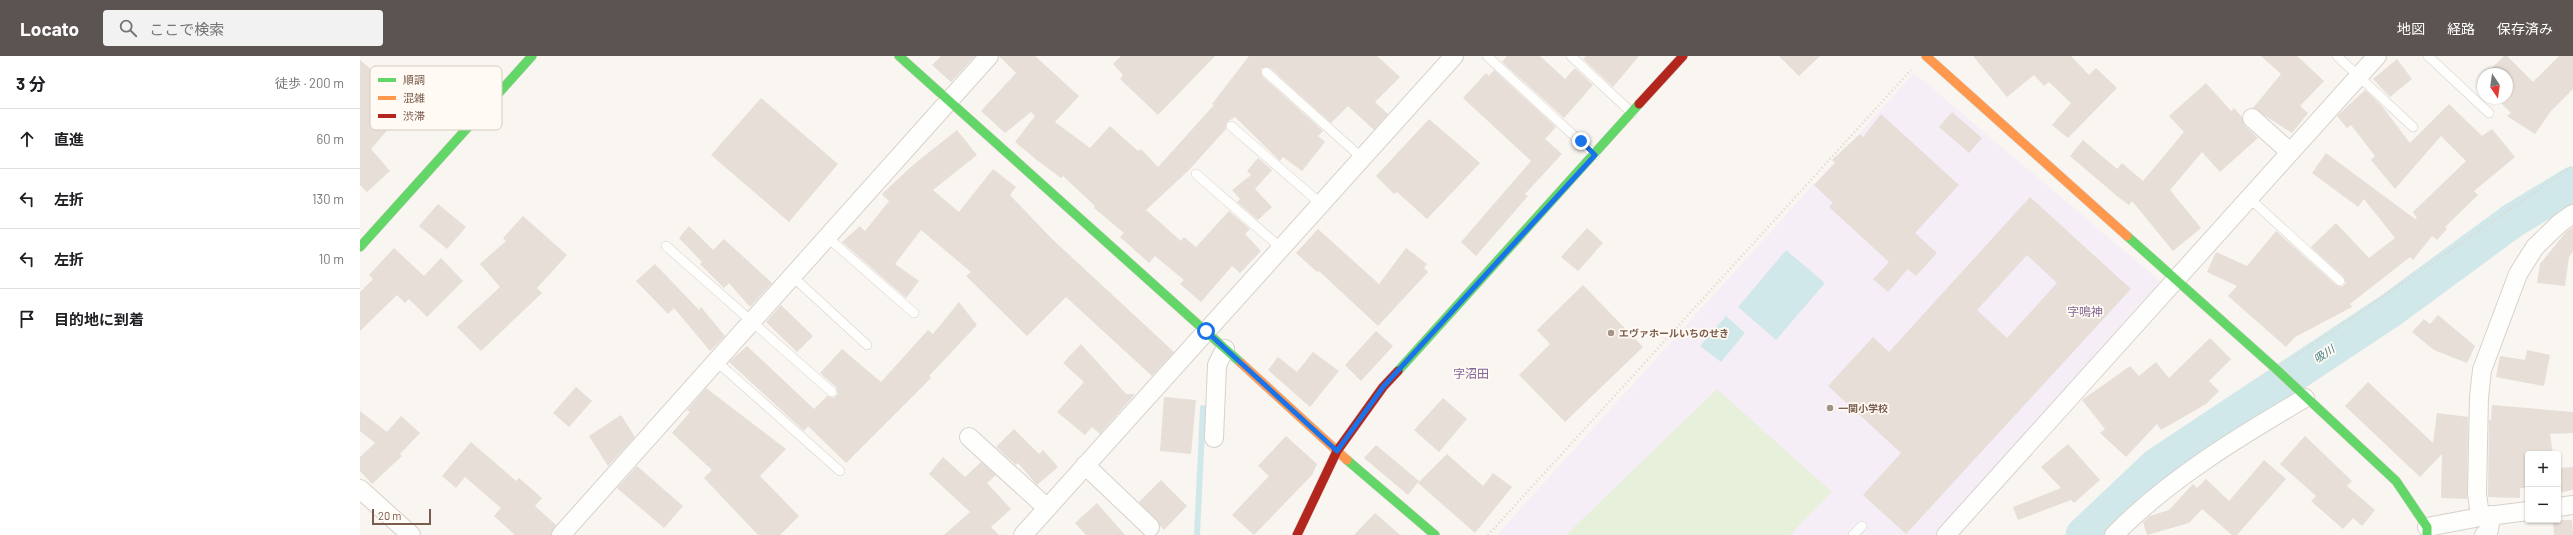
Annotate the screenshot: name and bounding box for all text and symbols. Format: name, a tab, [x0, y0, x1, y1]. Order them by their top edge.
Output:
search box	[103, 10, 383, 46]
text: Locato	[20, 17, 79, 40]
icon: search	[117, 17, 139, 39]
text: ここで検索	[149, 20, 224, 38]
text: 地図	[2397, 20, 2425, 37]
text: 経路	[2447, 20, 2475, 37]
text: 保存済み	[2497, 20, 2553, 37]
legend	[370, 66, 502, 130]
north arrow	[2477, 68, 2513, 104]
text: 3 分	[16, 73, 46, 93]
text: 順調	[403, 73, 425, 86]
text: 徒歩 · 200 m	[275, 75, 344, 91]
text: 混雑	[403, 91, 425, 104]
text: 渋滞	[403, 109, 425, 122]
icon: ahead	[16, 128, 38, 150]
text: 直進	[54, 130, 84, 148]
text: 60 m	[317, 131, 344, 147]
route end	[1572, 132, 1590, 150]
icon: left	[16, 188, 38, 210]
text: 左折	[54, 190, 84, 208]
text: 130 m	[312, 191, 344, 207]
icon: left	[16, 248, 38, 270]
text: 左折	[54, 250, 84, 268]
text: 10 m	[319, 251, 344, 267]
district label: 字鳴神	[2067, 304, 2103, 318]
icon: arrive	[16, 308, 38, 330]
text: 目的地に到着	[54, 310, 144, 328]
route start	[1197, 322, 1215, 340]
place label: エヴァホールいちのせき	[1619, 327, 1729, 339]
marker: エヴァホールいちのせき	[1606, 328, 1616, 338]
water label: 吸川	[2311, 341, 2337, 365]
district label: 字沼田	[1453, 366, 1489, 380]
place label: 一関小学校	[1838, 402, 1888, 414]
marker: 一関小学校	[1825, 403, 1835, 413]
map controls	[2525, 451, 2561, 523]
button: +	[2525, 451, 2561, 487]
button: −	[2525, 487, 2561, 523]
scale bar	[372, 507, 431, 526]
text: 20 m	[378, 509, 401, 522]

